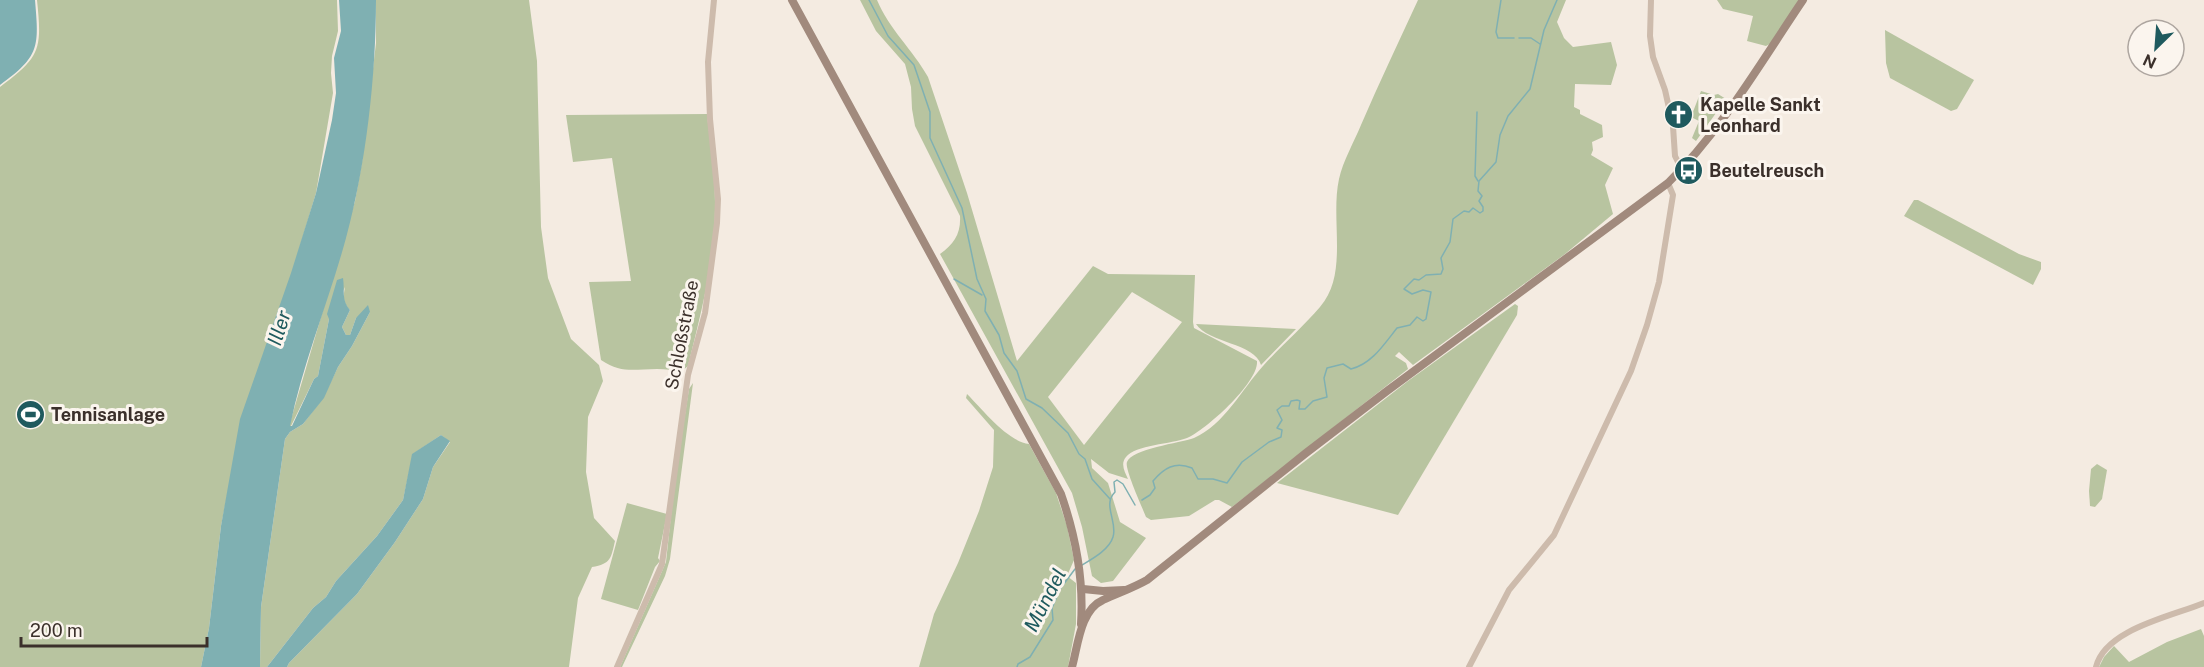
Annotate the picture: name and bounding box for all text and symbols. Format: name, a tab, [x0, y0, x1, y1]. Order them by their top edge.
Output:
north arrow	[2126, 18, 2186, 78]
text: N	[2140, 50, 2160, 72]
place label: Kapelle Sankt Leonhard	[1700, 94, 1821, 136]
church icon: Kapelle Sankt Leonhard	[1663, 99, 1695, 131]
bus stop icon: Beutelreusch	[1672, 155, 1704, 187]
place label: Beutelreusch	[1709, 160, 1824, 181]
street label: Schloßstraße	[661, 278, 702, 392]
water label: Iller	[262, 307, 296, 348]
sports icon: Tennisanlage	[14, 399, 46, 431]
place label: Tennisanlage	[51, 404, 165, 425]
water label: Mündel	[1019, 564, 1071, 636]
scale bar	[21, 610, 207, 648]
text: 200 m	[30, 620, 83, 641]

